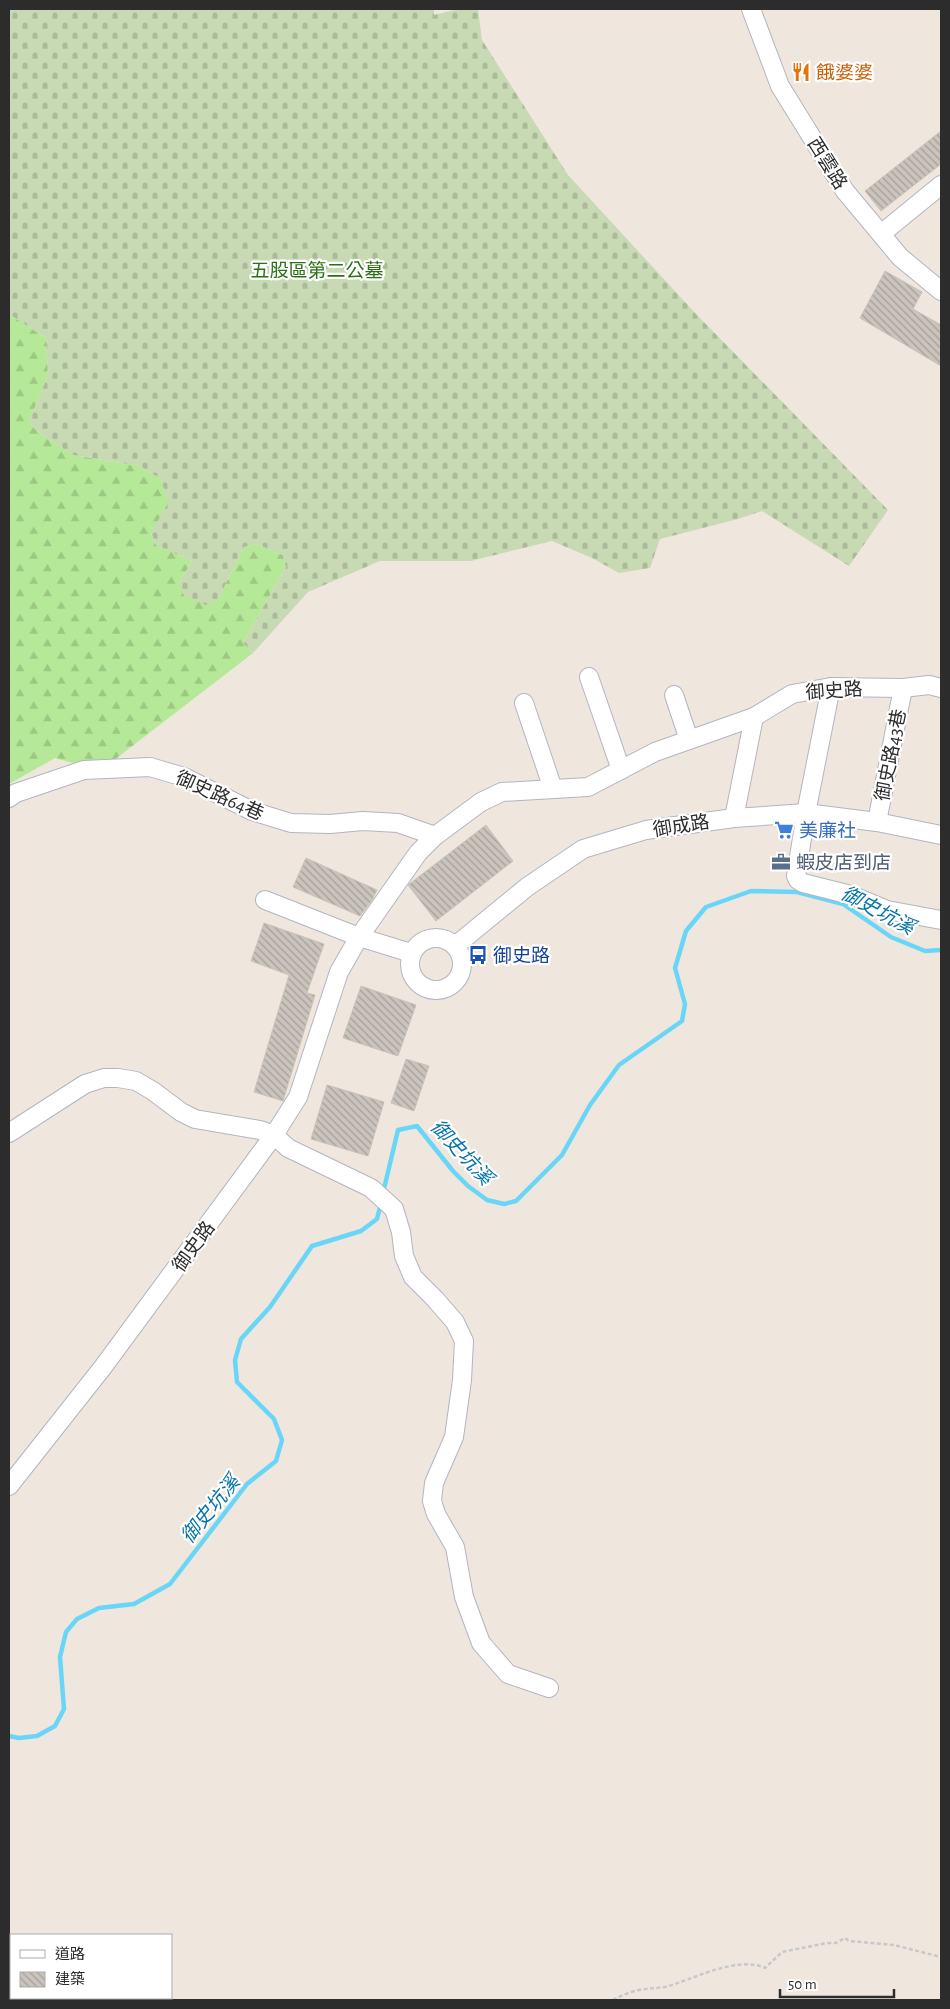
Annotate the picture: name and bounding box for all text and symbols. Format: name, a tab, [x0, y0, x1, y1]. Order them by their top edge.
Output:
restaurant icon: 餓婆婆	[790, 61, 812, 83]
place label: 餓婆婆	[816, 62, 873, 83]
street label: 西雲路	[804, 134, 851, 193]
park label: 五股區第二公墓	[250, 260, 384, 281]
street label: 御史路	[805, 678, 863, 703]
street label: 御史路43巷	[871, 707, 910, 803]
street label: 御史路64巷	[173, 767, 267, 824]
street label: 御成路	[651, 811, 711, 840]
supermarket icon: 美廉社	[773, 819, 795, 841]
place label: 美廉社	[799, 820, 856, 841]
office icon: 蝦皮店到店	[770, 851, 792, 873]
place label: 蝦皮店到店	[796, 853, 891, 873]
water label: 御史坑溪	[838, 882, 921, 940]
bus stop icon: 御史路	[467, 944, 489, 966]
place label: 御史路	[493, 945, 550, 966]
water label: 御史坑溪	[427, 1116, 499, 1191]
street label: 御史路	[168, 1217, 219, 1276]
water label: 御史坑溪	[177, 1469, 246, 1547]
legend	[10, 1934, 172, 1999]
text: 道路	[55, 1946, 85, 1962]
scale bar	[780, 1966, 894, 1998]
text: 建築	[55, 1971, 85, 1987]
text: 50 m	[788, 1977, 817, 1992]

